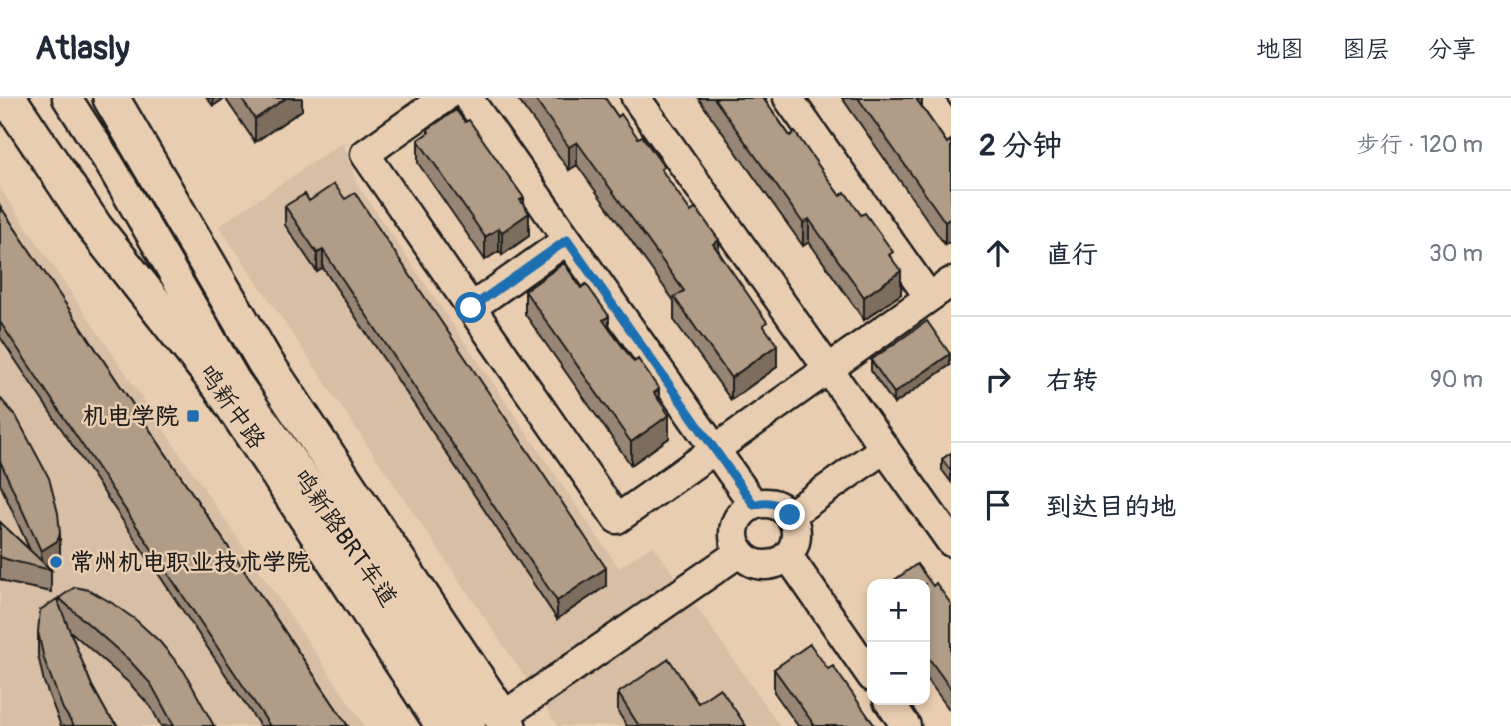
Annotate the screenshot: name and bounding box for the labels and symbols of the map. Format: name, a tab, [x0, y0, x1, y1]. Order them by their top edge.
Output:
route start	[455, 292, 486, 323]
street label: 鸣新中路	[193, 359, 271, 455]
place label: 机电学院	[83, 402, 179, 431]
marker: 机电学院	[185, 408, 201, 424]
street label: 鸣新路BRT车道	[287, 464, 403, 612]
route end	[774, 499, 805, 530]
place label: 常州机电职业技术学院	[70, 548, 310, 577]
marker: 常州机电职业技术学院	[48, 554, 64, 570]

